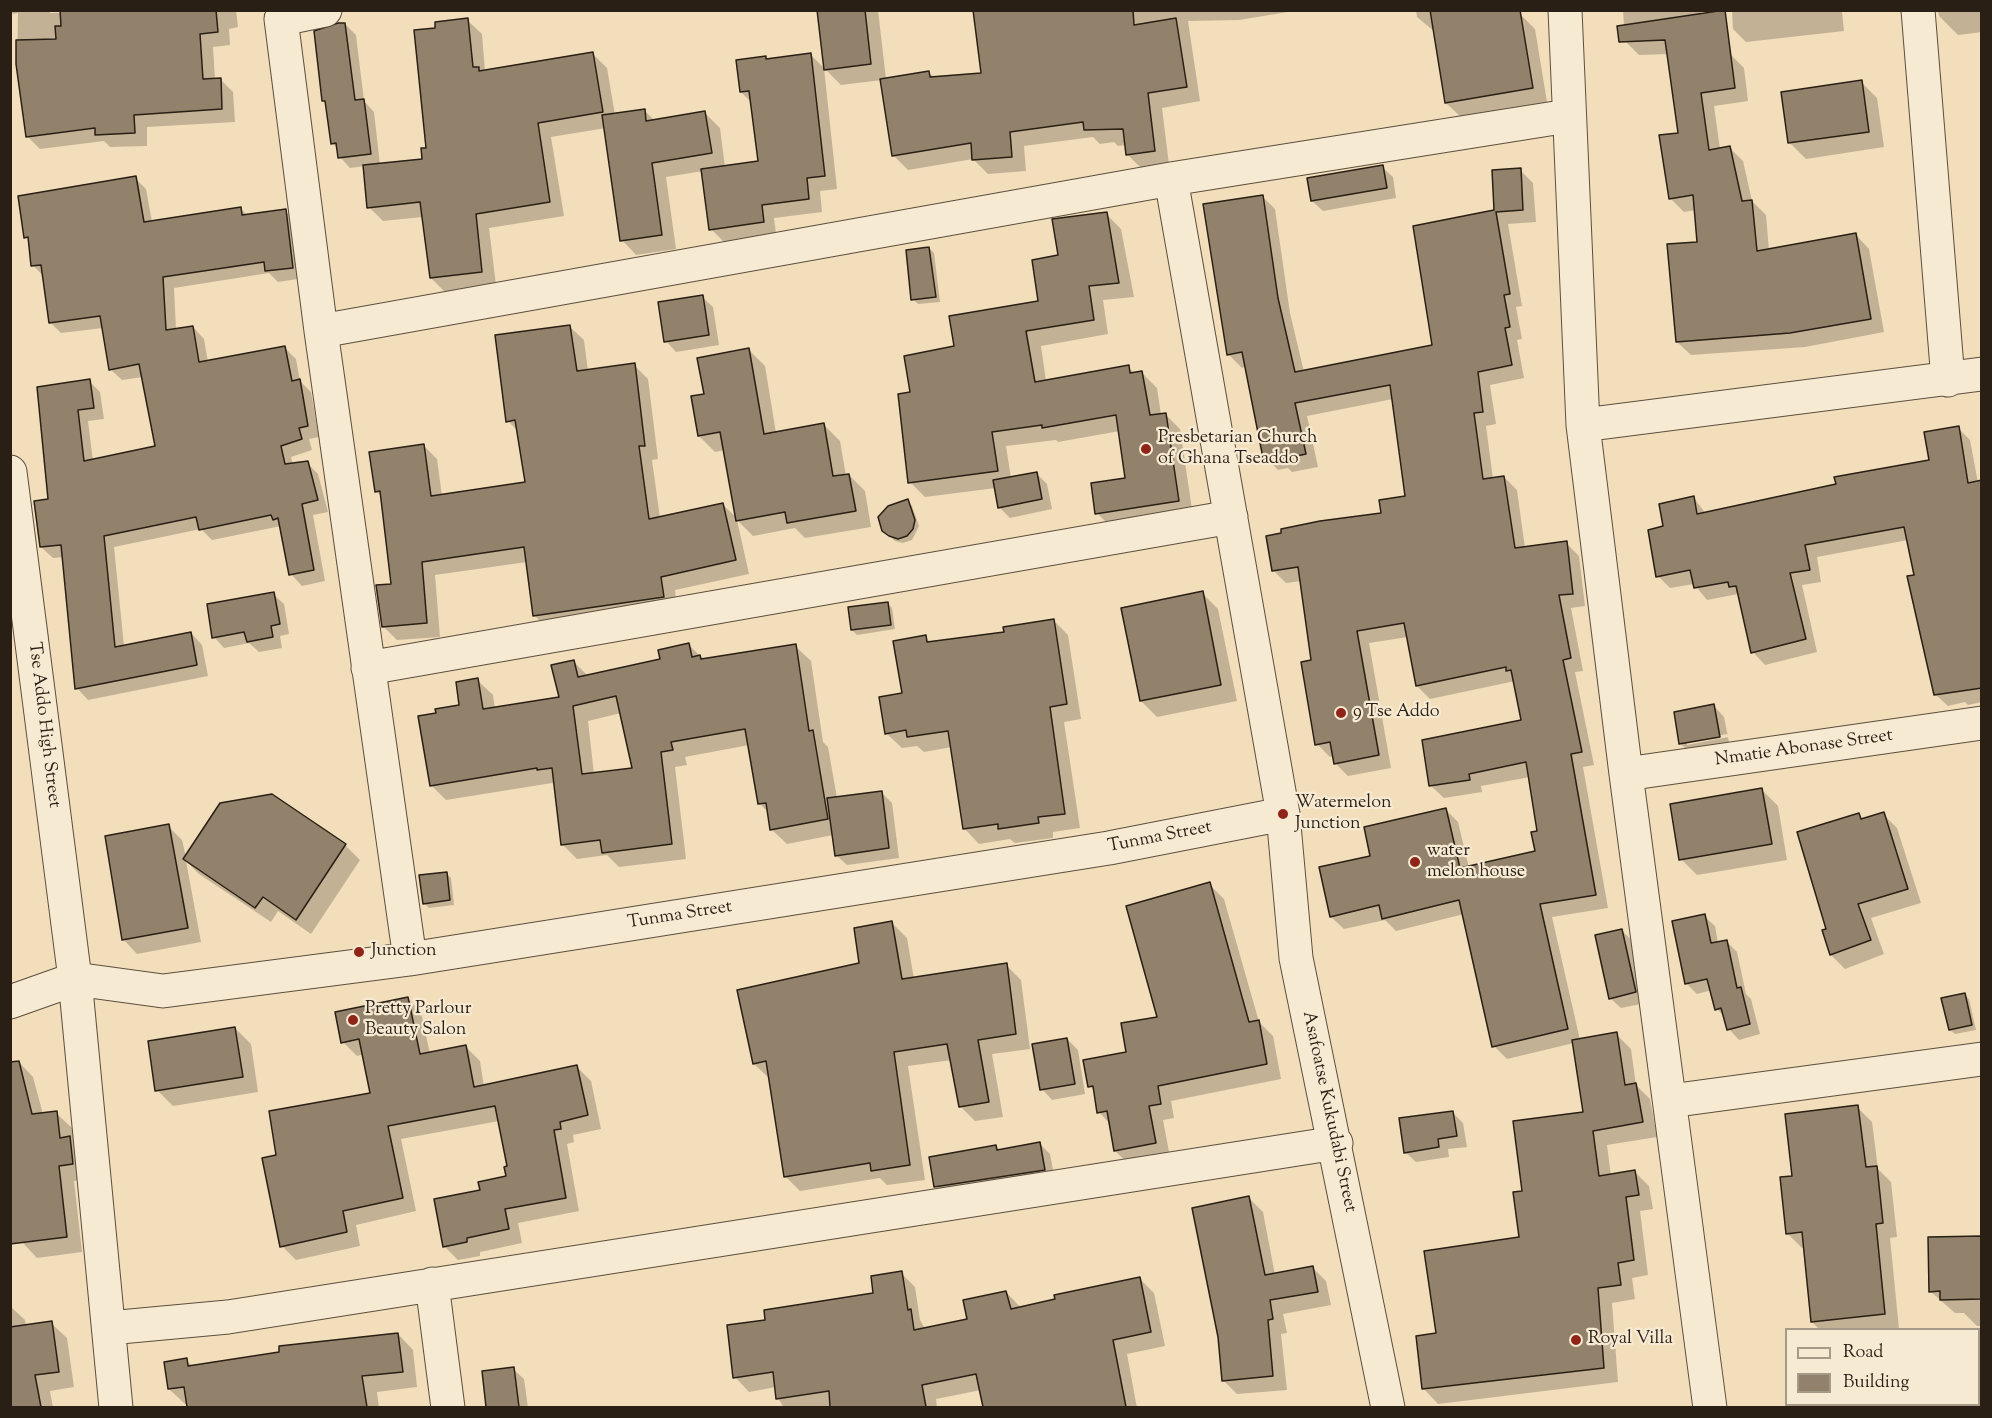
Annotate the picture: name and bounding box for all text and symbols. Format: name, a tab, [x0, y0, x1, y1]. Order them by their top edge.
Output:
place label: Presbetarian Church of Ghana Tseaddo	[1158, 428, 1318, 470]
marker: Presbetarian Church of Ghana Tseaddo	[1139, 442, 1153, 456]
street label: Tse Addo High Street	[22, 641, 64, 809]
place label: 9 Tse Addo	[1353, 702, 1440, 724]
marker: 9 Tse Addo	[1334, 706, 1348, 720]
street label: Nmatie Abonase Street	[1714, 726, 1894, 772]
place label: Watermelon Junction	[1295, 793, 1392, 836]
marker: Watermelon Junction	[1276, 807, 1290, 821]
street label: Tunma Street	[1106, 817, 1214, 859]
place label: water melon house	[1427, 841, 1525, 884]
marker: water melon house	[1408, 855, 1422, 869]
street label: Tunma Street	[626, 897, 734, 935]
place label: Junction	[371, 941, 437, 963]
marker: Junction	[352, 945, 366, 959]
place label: Pretty Parlour Beauty Salon	[365, 999, 471, 1042]
street label: Asafoatse Kukudabi Street	[1296, 1009, 1360, 1215]
marker: Pretty Parlour Beauty Salon	[346, 1013, 360, 1027]
legend	[1785, 1328, 1980, 1406]
place label: Royal Villa	[1588, 1329, 1673, 1351]
marker: Royal Villa	[1569, 1333, 1583, 1347]
text: Road	[1843, 1340, 1883, 1366]
text: Building	[1843, 1370, 1909, 1396]

